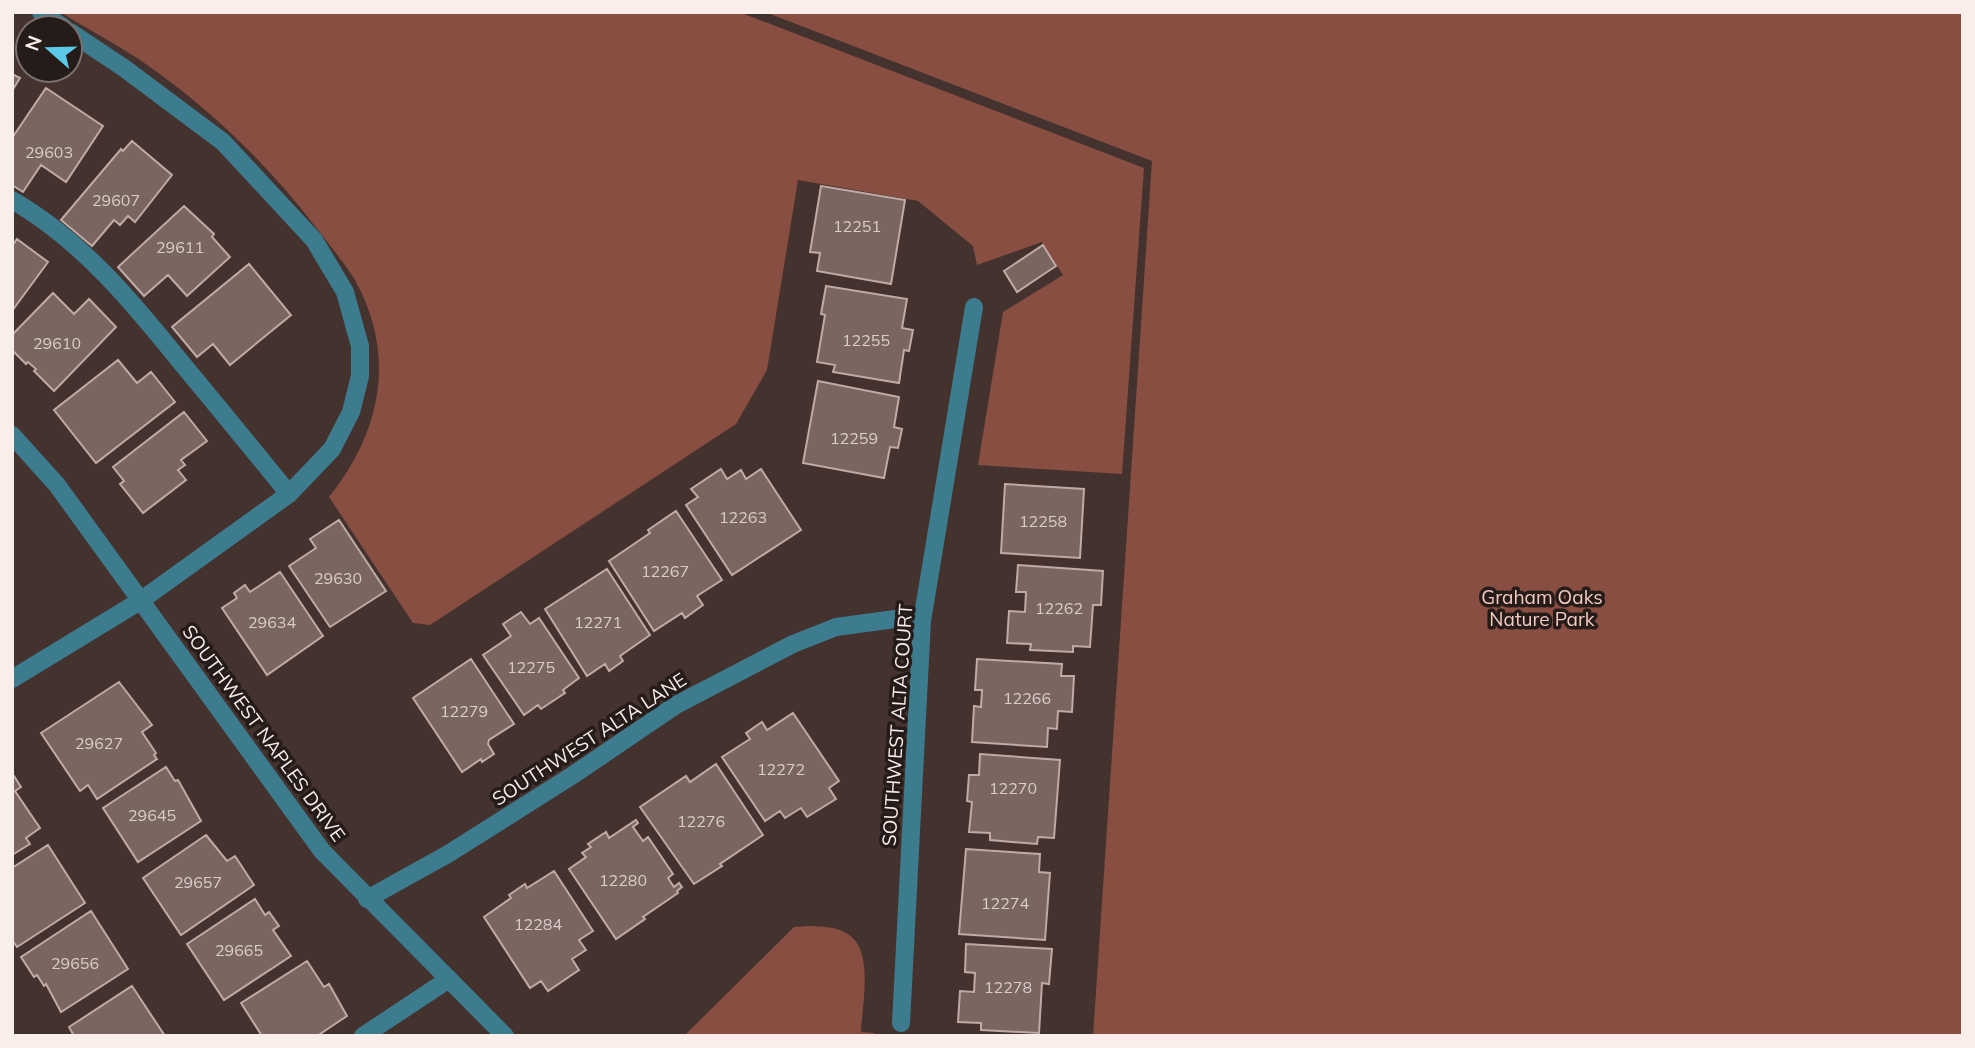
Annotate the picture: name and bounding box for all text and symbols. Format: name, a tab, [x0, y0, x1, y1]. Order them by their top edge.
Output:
north arrow	[14, 14, 84, 84]
text: N	[19, 32, 47, 54]
house number: 29603	[25, 142, 73, 162]
house number: 29607	[92, 190, 140, 210]
house number: 12251	[833, 216, 881, 236]
house number: 29611	[156, 237, 204, 257]
house number: 12255	[842, 330, 890, 350]
house number: 29610	[33, 333, 81, 353]
house number: 12259	[830, 428, 878, 448]
house number: 12263	[719, 507, 767, 527]
house number: 12258	[1019, 511, 1067, 531]
house number: 12267	[641, 561, 689, 581]
house number: 29630	[314, 568, 362, 588]
park label: Graham Oaks Nature Park	[1481, 585, 1603, 631]
house number: 12262	[1035, 598, 1083, 618]
street label: SOUTHWEST ALTA COURT	[877, 603, 917, 847]
house number: 29634	[248, 612, 296, 632]
house number: 12271	[574, 612, 622, 632]
street label: SOUTHWEST NAPLES DRIVE	[177, 620, 351, 846]
house number: 12275	[507, 657, 555, 677]
street label: SOUTHWEST ALTA LANE	[487, 667, 691, 811]
house number: 12266	[1003, 688, 1051, 708]
house number: 12279	[440, 701, 488, 721]
house number: 29627	[75, 733, 123, 753]
house number: 12272	[757, 759, 805, 779]
house number: 12270	[989, 778, 1037, 798]
house number: 29645	[128, 805, 176, 825]
house number: 12276	[677, 811, 725, 831]
house number: 12280	[599, 870, 647, 890]
house number: 29657	[174, 872, 222, 892]
house number: 12274	[981, 893, 1029, 913]
house number: 12284	[514, 914, 562, 934]
house number: 29665	[215, 940, 263, 960]
house number: 29656	[51, 953, 99, 973]
house number: 12278	[984, 977, 1032, 997]

